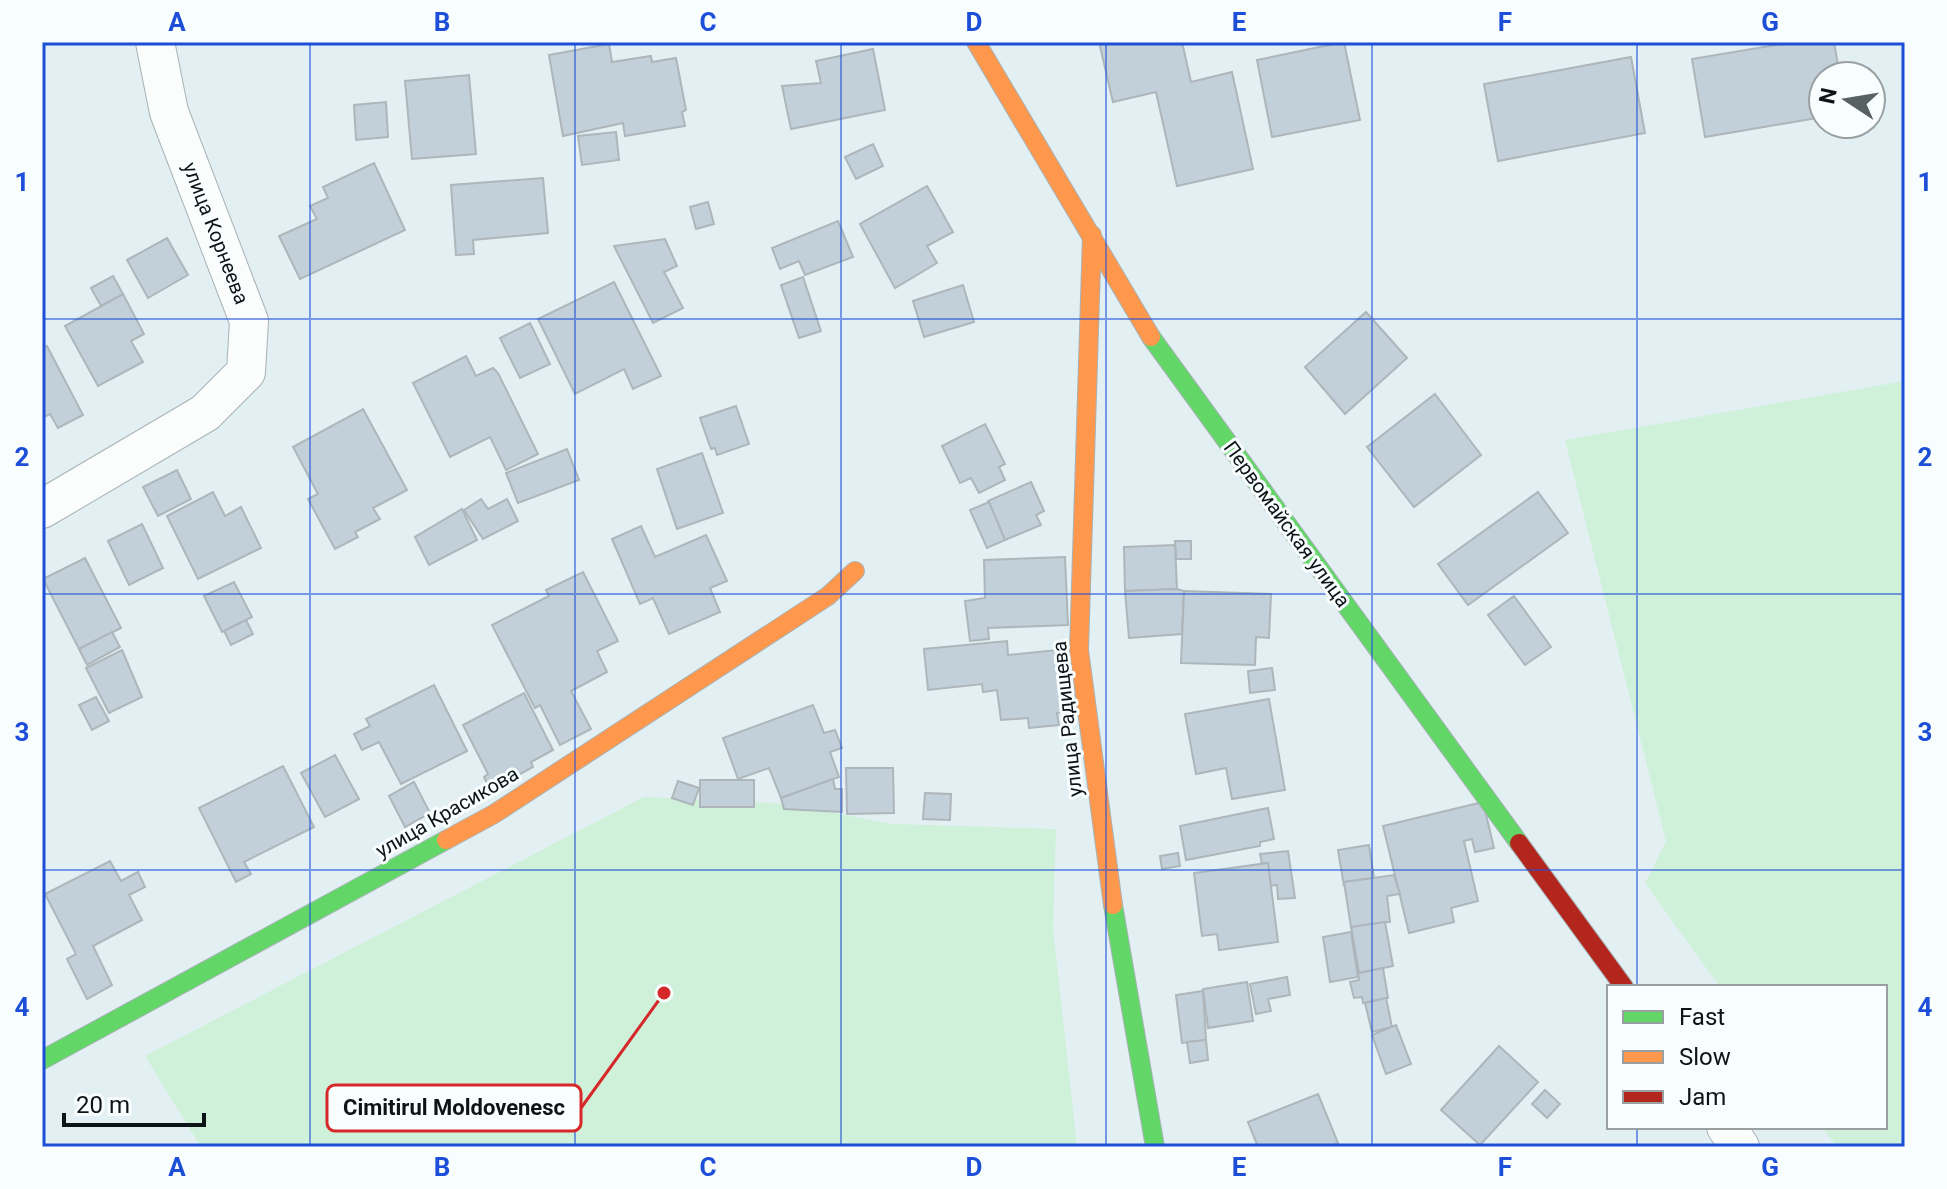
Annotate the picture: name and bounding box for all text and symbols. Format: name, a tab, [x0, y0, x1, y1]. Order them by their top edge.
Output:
text: A	[168, 7, 186, 37]
text: B	[434, 7, 450, 37]
text: C	[699, 7, 717, 37]
text: D	[966, 7, 982, 37]
text: E	[1232, 7, 1247, 37]
text: F	[1498, 7, 1512, 37]
text: G	[1761, 7, 1779, 37]
north arrow	[1807, 60, 1887, 140]
text: N	[1814, 86, 1842, 106]
street label: улица Корнеева	[178, 159, 254, 307]
text: 1	[15, 167, 29, 197]
text: 1	[1918, 167, 1932, 197]
street label: Первомайская улица	[1219, 436, 1355, 612]
text: 2	[15, 442, 29, 472]
text: 2	[1918, 442, 1932, 472]
street label: улица Радищева	[1047, 640, 1087, 798]
text: 3	[15, 717, 29, 747]
text: 3	[1918, 717, 1932, 747]
street label: улица Красикова	[371, 761, 523, 863]
legend	[1607, 985, 1887, 1129]
text: 4	[15, 992, 30, 1022]
text: 4	[1918, 992, 1933, 1022]
text: Fast	[1679, 1003, 1725, 1031]
text: Slow	[1679, 1043, 1731, 1071]
scale bar	[64, 1077, 204, 1127]
text: Jam	[1679, 1083, 1726, 1111]
callout: Cimitirul Moldovenesc	[327, 1085, 581, 1131]
text: 20 m	[76, 1091, 130, 1119]
text: Cimitirul Moldovenesc	[343, 1095, 565, 1120]
text: A	[168, 1152, 186, 1182]
text: B	[434, 1152, 450, 1182]
text: C	[699, 1152, 717, 1182]
text: D	[966, 1152, 982, 1182]
text: E	[1232, 1152, 1247, 1182]
text: F	[1498, 1152, 1512, 1182]
text: G	[1761, 1152, 1779, 1182]

